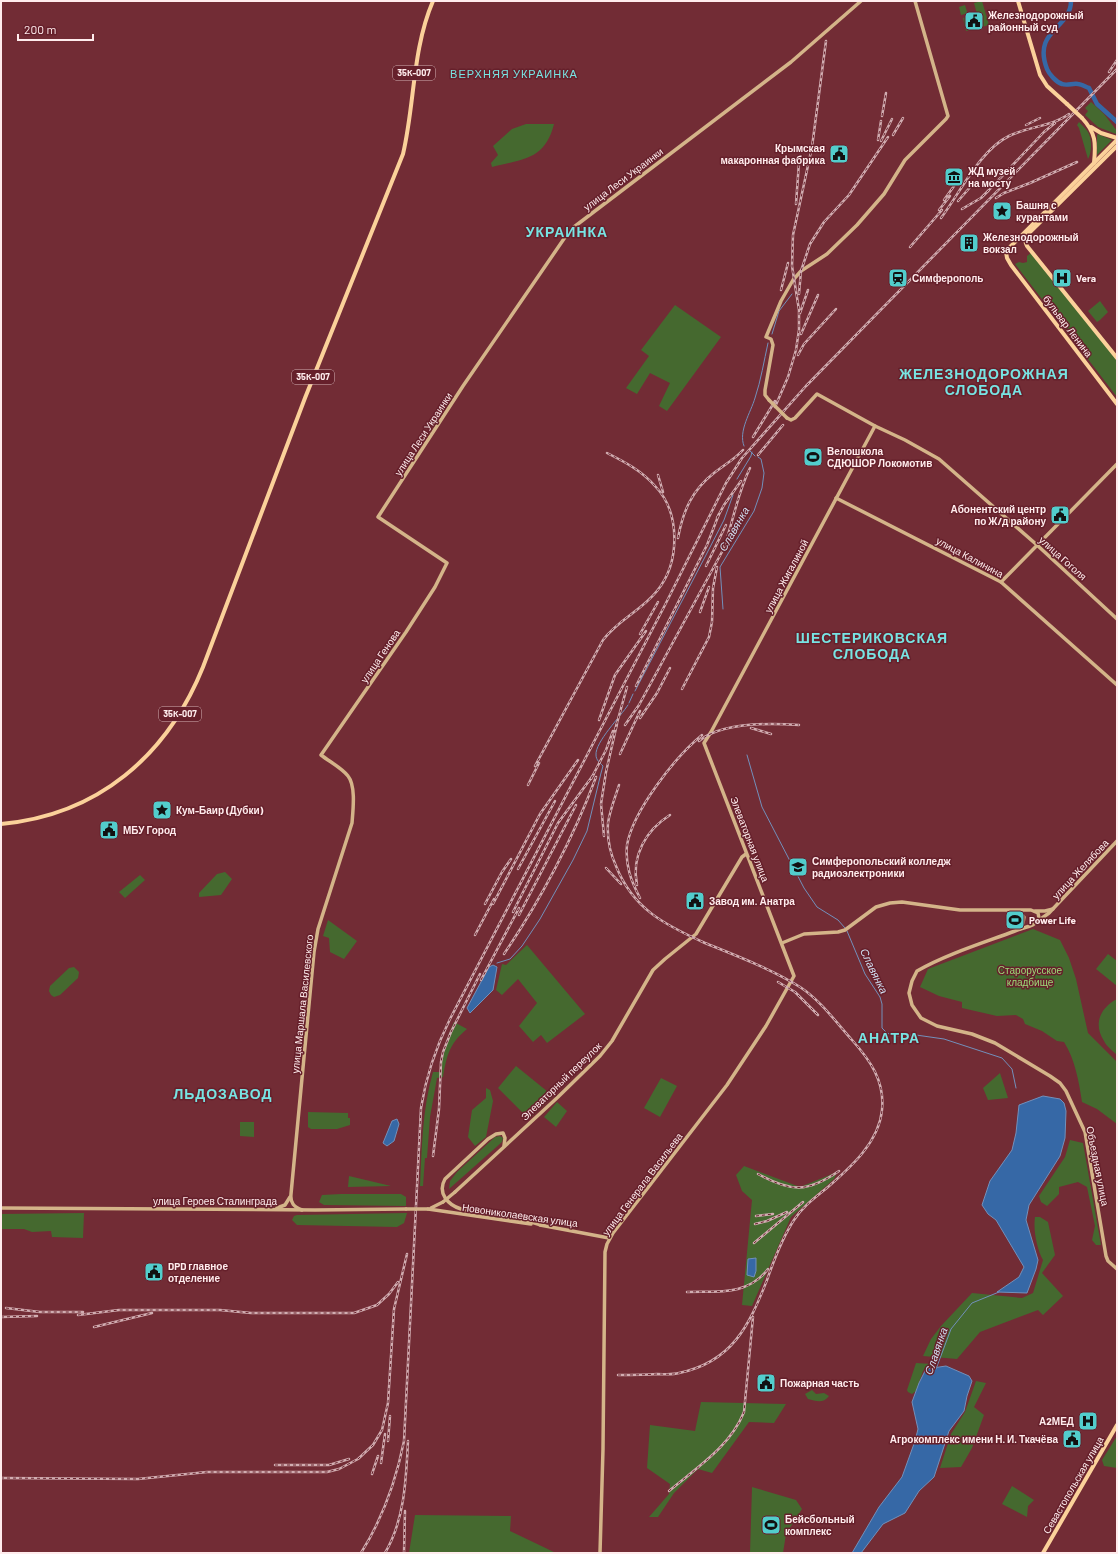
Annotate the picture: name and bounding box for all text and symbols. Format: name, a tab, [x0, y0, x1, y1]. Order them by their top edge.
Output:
place label: Железнодорожный районный суд	[987, 9, 1084, 33]
public building icon: Железнодорожный районный суд	[963, 10, 985, 32]
scale bar	[18, 16, 93, 42]
text: 200 m	[24, 22, 56, 36]
road number: 35К-007	[393, 66, 435, 80]
district label: ВЕРХНЯЯ УКРАИНКА	[450, 67, 578, 80]
place label: Крымская макаронная фабрика	[721, 142, 825, 166]
public building icon: Крымская макаронная фабрика	[828, 143, 850, 165]
street label: улица Леси Украинки	[581, 145, 665, 213]
place label: ЖД музей на мосту	[967, 165, 1015, 189]
museum icon: ЖД музей на мосту	[943, 166, 965, 188]
place label: Башня с курантами	[1016, 199, 1068, 223]
place icon: Башня с курантами	[991, 200, 1013, 222]
district label: УКРАИНКА	[526, 223, 608, 240]
place label: Железнодорожный вокзал	[982, 231, 1079, 255]
building icon: Железнодорожный вокзал	[958, 232, 980, 254]
station icon: Симферополь	[887, 267, 909, 289]
hospital icon: Vera	[1051, 267, 1073, 289]
place label: Симферополь	[912, 272, 983, 284]
place label: Vera	[1076, 272, 1096, 284]
street label: бульвар Ленина	[1041, 293, 1095, 359]
district label: ЖЕЛЕЗНОДОРОЖНАЯ СЛОБОДА	[898, 365, 1069, 398]
road number: 35К-007	[292, 370, 334, 384]
street label: улица Леси Украинки	[392, 390, 454, 478]
place label: Велошкола СДЮШОР Локомотив	[827, 445, 932, 469]
sports icon: Велошкола СДЮШОР Локомотив	[802, 446, 824, 468]
place label: Абонентский центр по Ж/д району	[951, 503, 1046, 527]
water label: Славянка	[716, 504, 751, 553]
public building icon: Абонентский центр по Ж/д району	[1049, 504, 1071, 526]
street label: улица Калинина	[934, 534, 1006, 580]
street label: улица Гоголя	[1037, 534, 1089, 582]
street label: улица Жигалиной	[762, 537, 810, 615]
street label: улица Генова	[358, 627, 402, 685]
district label: ШЕСТЕРИКОВСКАЯ СЛОБОДА	[796, 629, 948, 662]
road number: 35К-007	[159, 707, 201, 721]
street label: Элеваторная улица	[728, 795, 772, 884]
place icon: Кум-Баир (Дубки)	[151, 799, 173, 821]
place label: Кум-Баир (Дубки)	[176, 804, 264, 816]
public building icon: МБУ Город	[98, 819, 120, 841]
place label: МБУ Город	[123, 824, 177, 836]
street label: улица Желябова	[1049, 836, 1111, 901]
place label: Симферопольский колледж радиоэлектроники	[812, 855, 952, 879]
school or university icon: Симферопольский колледж радиоэлектроники	[787, 856, 809, 878]
public building icon: Завод им. Анатра	[684, 890, 706, 912]
place label: Завод им. Анатра	[709, 895, 795, 907]
sports icon: Power Life	[1004, 909, 1026, 931]
place label: Power Life	[1029, 914, 1077, 926]
street label: улица Маршала Василевского	[289, 934, 315, 1074]
water label: Славянка	[858, 946, 891, 996]
park label: Старорусское кладбище	[998, 964, 1063, 988]
district label: АНАТРА	[858, 1029, 920, 1046]
street label: Элеваторный переулок	[518, 1039, 604, 1123]
district label: ЛЬДОЗАВОД	[174, 1085, 272, 1102]
street label: Объездная улица	[1084, 1125, 1112, 1207]
street label: улица Генерала Васильева	[599, 1130, 685, 1238]
street label: улица Героев Сталинграда	[153, 1195, 278, 1207]
street label: Новониколаевская улица	[461, 1201, 579, 1229]
place label: DPD главное отделение	[168, 1260, 228, 1284]
public building icon: DPD главное отделение	[143, 1261, 165, 1283]
water label: Славянка	[921, 1326, 950, 1376]
public building icon: Пожарная часть	[755, 1372, 777, 1394]
place label: Пожарная часть	[780, 1377, 859, 1389]
hospital icon: А2МЕД	[1077, 1410, 1099, 1432]
place label: А2МЕД	[1039, 1415, 1074, 1427]
public building icon: Агрокомплекс имени Н. И. Ткачёва	[1061, 1428, 1083, 1450]
place label: Агрокомплекс имени Н. И. Ткачёва	[890, 1433, 1058, 1445]
street label: Севастопольская улица	[1040, 1434, 1106, 1536]
place label: Бейсбольный комплекс	[785, 1513, 855, 1537]
sports icon: Бейсбольный комплекс	[760, 1514, 782, 1536]

